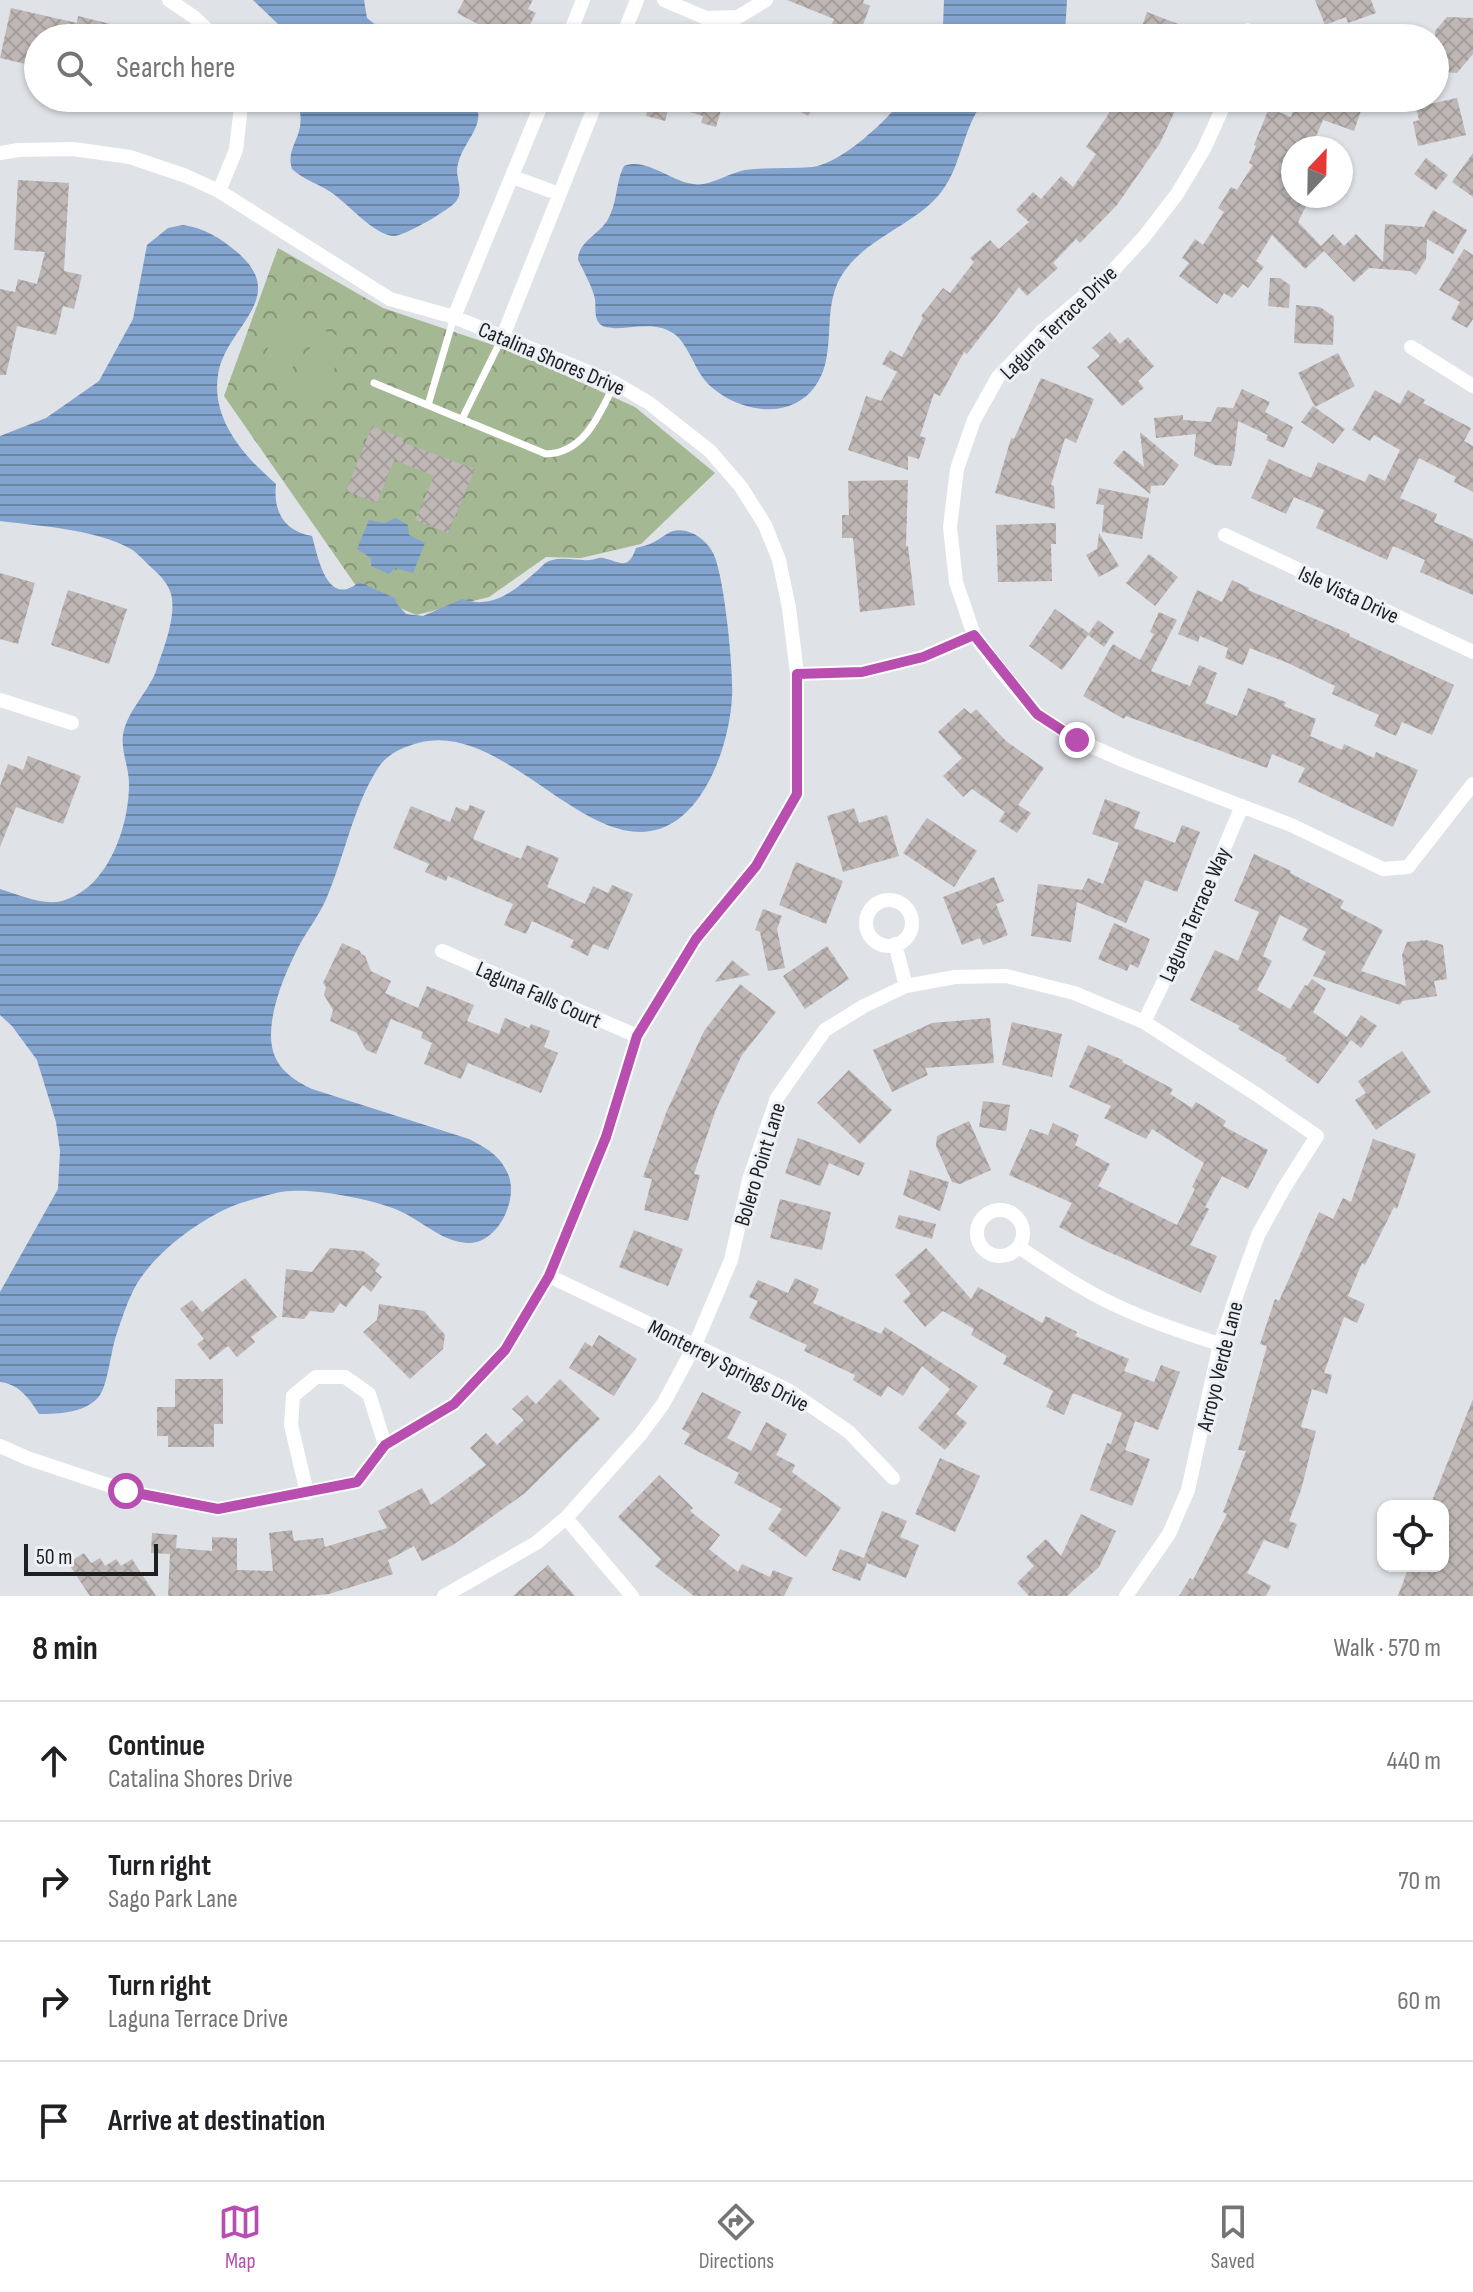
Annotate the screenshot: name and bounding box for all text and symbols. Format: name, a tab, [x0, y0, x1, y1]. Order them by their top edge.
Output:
search box	[24, 24, 1449, 112]
icon: search	[52, 46, 96, 90]
text: Search here	[116, 50, 235, 86]
north arrow	[1281, 136, 1353, 208]
street label: Laguna Terrace Drive	[995, 260, 1123, 386]
street label: Catalina Shores Drive	[474, 316, 629, 402]
street label: Isle Vista Drive	[1294, 560, 1403, 630]
route end	[1059, 722, 1095, 758]
street label: Laguna Terrace Way	[1154, 843, 1237, 986]
street label: Laguna Falls Court	[472, 956, 605, 1035]
street label: Bolero Point Lane	[729, 1099, 792, 1229]
street label: Arroyo Verde Lane	[1191, 1299, 1250, 1435]
street label: Monterrey Springs Drive	[643, 1314, 813, 1419]
route start	[108, 1473, 144, 1509]
map controls	[1377, 1500, 1449, 1572]
button: locate	[1377, 1500, 1449, 1572]
scale bar	[24, 1540, 158, 1576]
text: 50 m	[36, 1544, 72, 1571]
text: 8 min	[32, 1628, 98, 1669]
text: Walk · 570 m	[1333, 1633, 1441, 1664]
text: Continue	[108, 1728, 205, 1764]
icon: ahead	[32, 1739, 76, 1783]
text: 440 m	[1387, 1746, 1441, 1777]
text: Catalina Shores Drive	[108, 1764, 293, 1795]
text: Turn right	[108, 1848, 211, 1884]
icon: right	[32, 1859, 76, 1903]
text: 70 m	[1398, 1866, 1441, 1897]
text: Sago Park Lane	[108, 1884, 238, 1915]
text: Turn right	[108, 1968, 211, 2004]
icon: right	[32, 1979, 76, 2023]
text: 60 m	[1397, 1986, 1441, 2017]
text: Laguna Terrace Drive	[108, 2004, 288, 2035]
icon: arrive	[32, 2099, 76, 2143]
text: Arrive at destination	[108, 2103, 325, 2139]
tab: Map	[218, 2200, 262, 2275]
tab: Directions	[699, 2200, 774, 2275]
tab: Saved	[1211, 2200, 1255, 2275]

